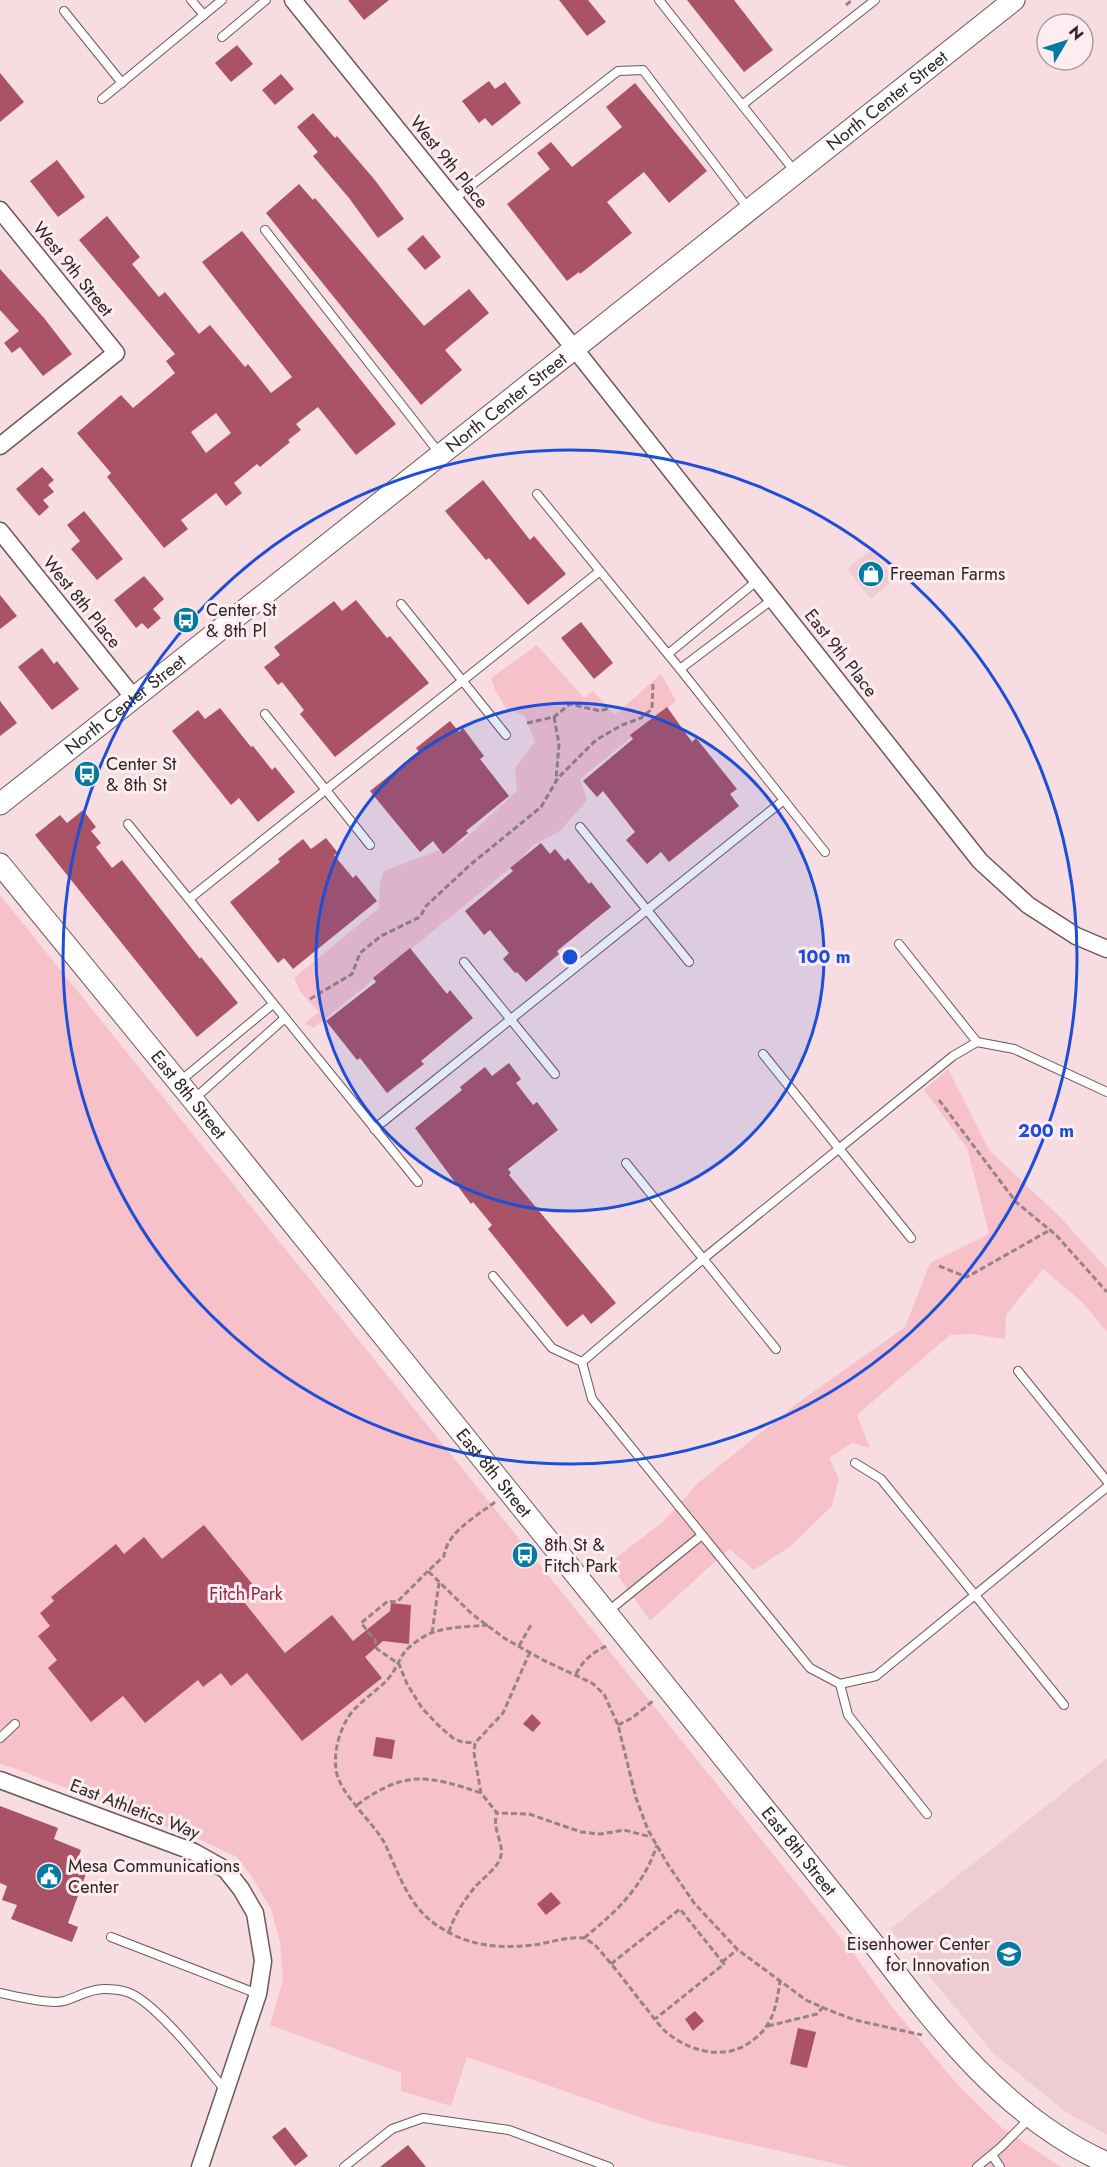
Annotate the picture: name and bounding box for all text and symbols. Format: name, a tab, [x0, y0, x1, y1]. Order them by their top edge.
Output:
north arrow	[1035, 12, 1095, 72]
text: N	[1063, 21, 1089, 45]
street label: North Center Street	[821, 44, 954, 157]
street label: West 9th Place	[403, 110, 495, 214]
street label: West 9th Street	[27, 216, 120, 322]
street label: North Center Street	[440, 346, 573, 459]
street label: West 8th Place	[37, 550, 127, 654]
shop icon: Freeman Farms	[856, 559, 886, 589]
place label: Freeman Farms	[890, 561, 1005, 587]
place label: Center St & 8th Pl	[206, 597, 277, 644]
street label: East 9th Place	[798, 603, 884, 703]
bus stop icon: Center St & 8th Pl	[171, 605, 201, 635]
street label: North Center Street	[59, 648, 192, 761]
place label: Center St & 8th St	[106, 751, 177, 798]
bus stop icon: Center St & 8th St	[72, 759, 102, 789]
text: 100 m	[797, 944, 851, 970]
centre of rings	[560, 947, 580, 967]
street label: East 8th Street	[145, 1045, 233, 1145]
text: 200 m	[1018, 1118, 1074, 1144]
street label: East 8th Street	[450, 1423, 538, 1523]
place label: 8th St & Fitch Park	[544, 1532, 618, 1579]
bus stop icon: 8th St & Fitch Park	[510, 1540, 540, 1570]
park label: Fitch Park	[209, 1581, 283, 1607]
street label: East Athletics Way	[66, 1772, 204, 1846]
street label: East 8th Street	[755, 1801, 843, 1902]
place label: Mesa Communications Center	[68, 1853, 240, 1900]
public building icon: Mesa Communications Center	[34, 1861, 64, 1891]
place label: Eisenhower Center for Innovation	[847, 1931, 991, 1978]
school or university icon: Eisenhower Center for Innovation	[994, 1939, 1024, 1969]

